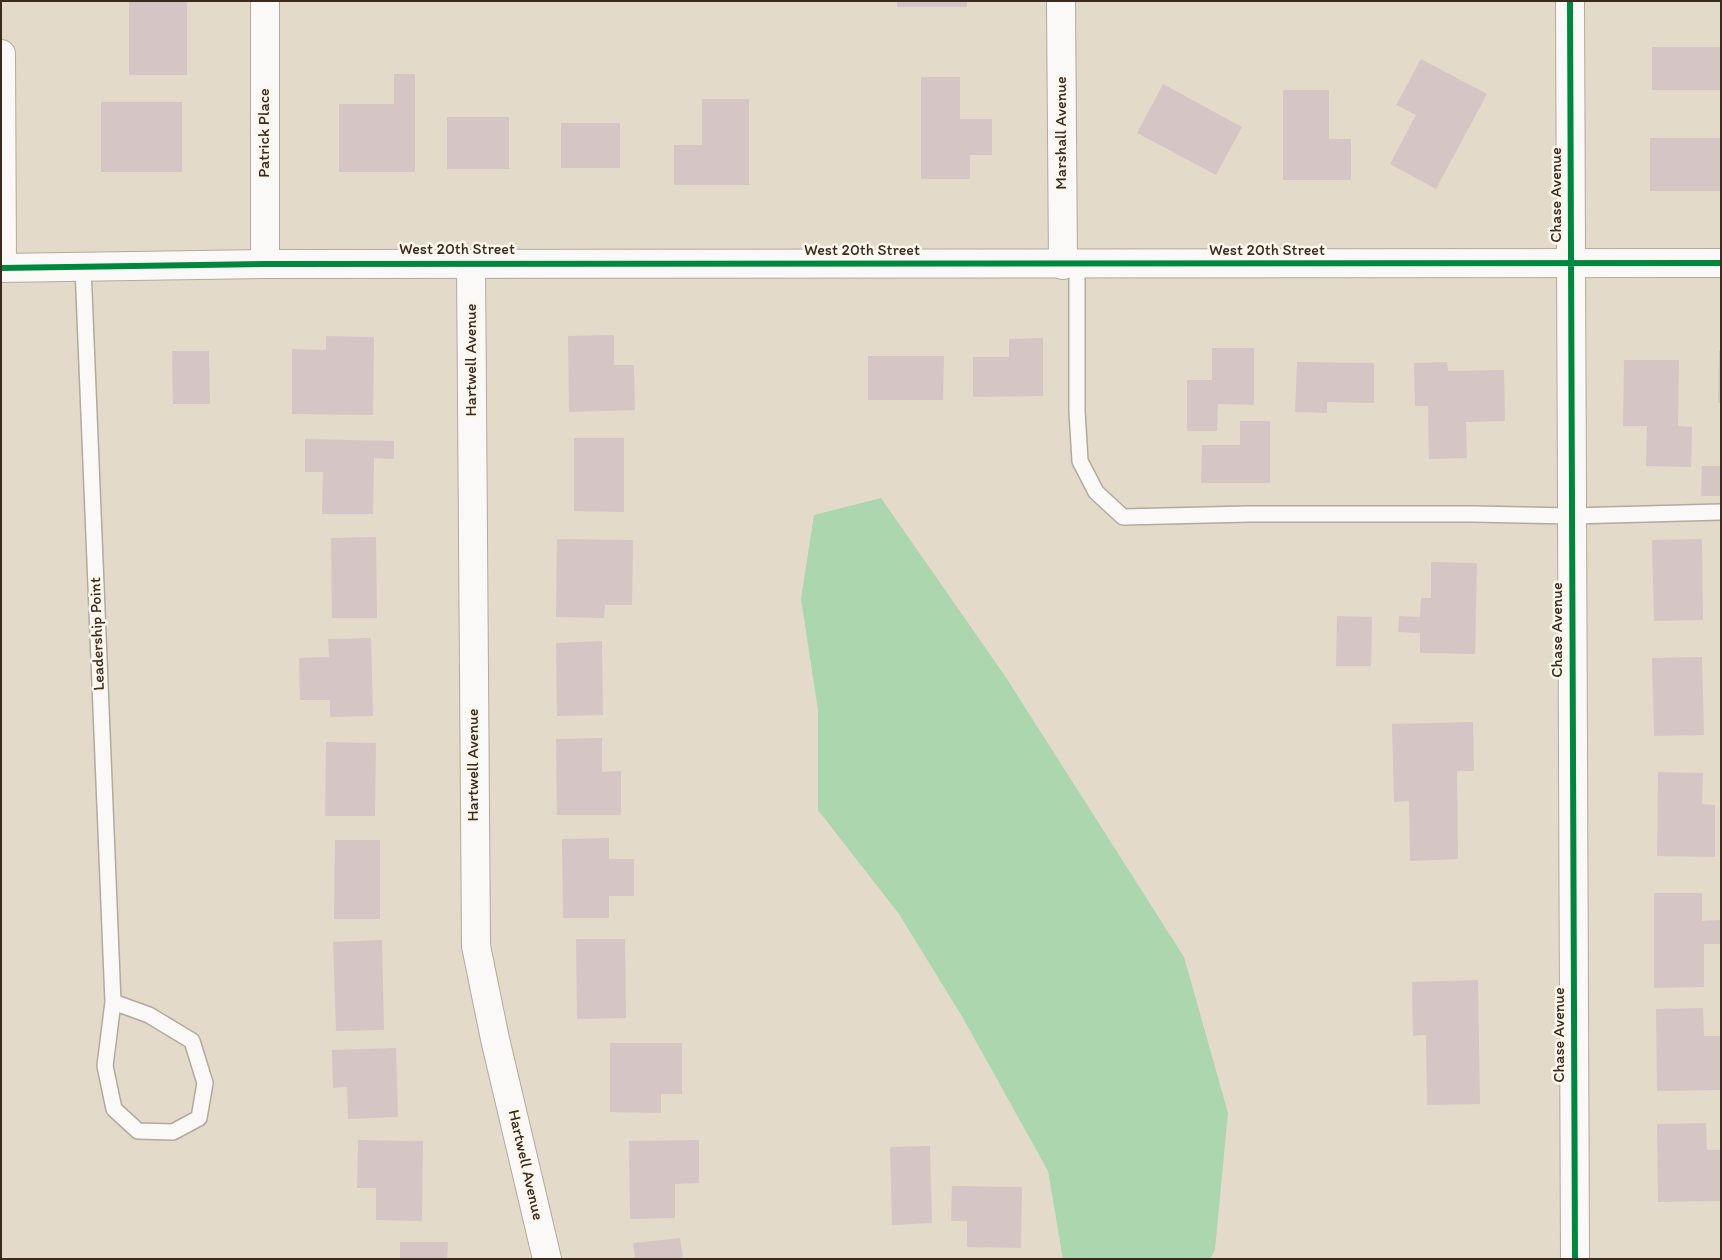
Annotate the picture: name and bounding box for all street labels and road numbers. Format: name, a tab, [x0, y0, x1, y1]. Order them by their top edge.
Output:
street label: Marshall Avenue	[1052, 76, 1072, 190]
street label: Patrick Place	[255, 88, 275, 178]
street label: Chase Avenue	[1547, 147, 1567, 243]
street label: West 20th Street	[399, 240, 515, 260]
street label: West 20th Street	[804, 241, 920, 261]
street label: West 20th Street	[1209, 241, 1325, 261]
street label: Hartwell Avenue	[462, 304, 482, 416]
street label: Leadership Point	[86, 577, 110, 691]
street label: Chase Avenue	[1548, 582, 1568, 678]
street label: Hartwell Avenue	[464, 709, 484, 821]
street label: Chase Avenue	[1550, 987, 1570, 1083]
street label: Hartwell Avenue	[503, 1108, 547, 1222]

